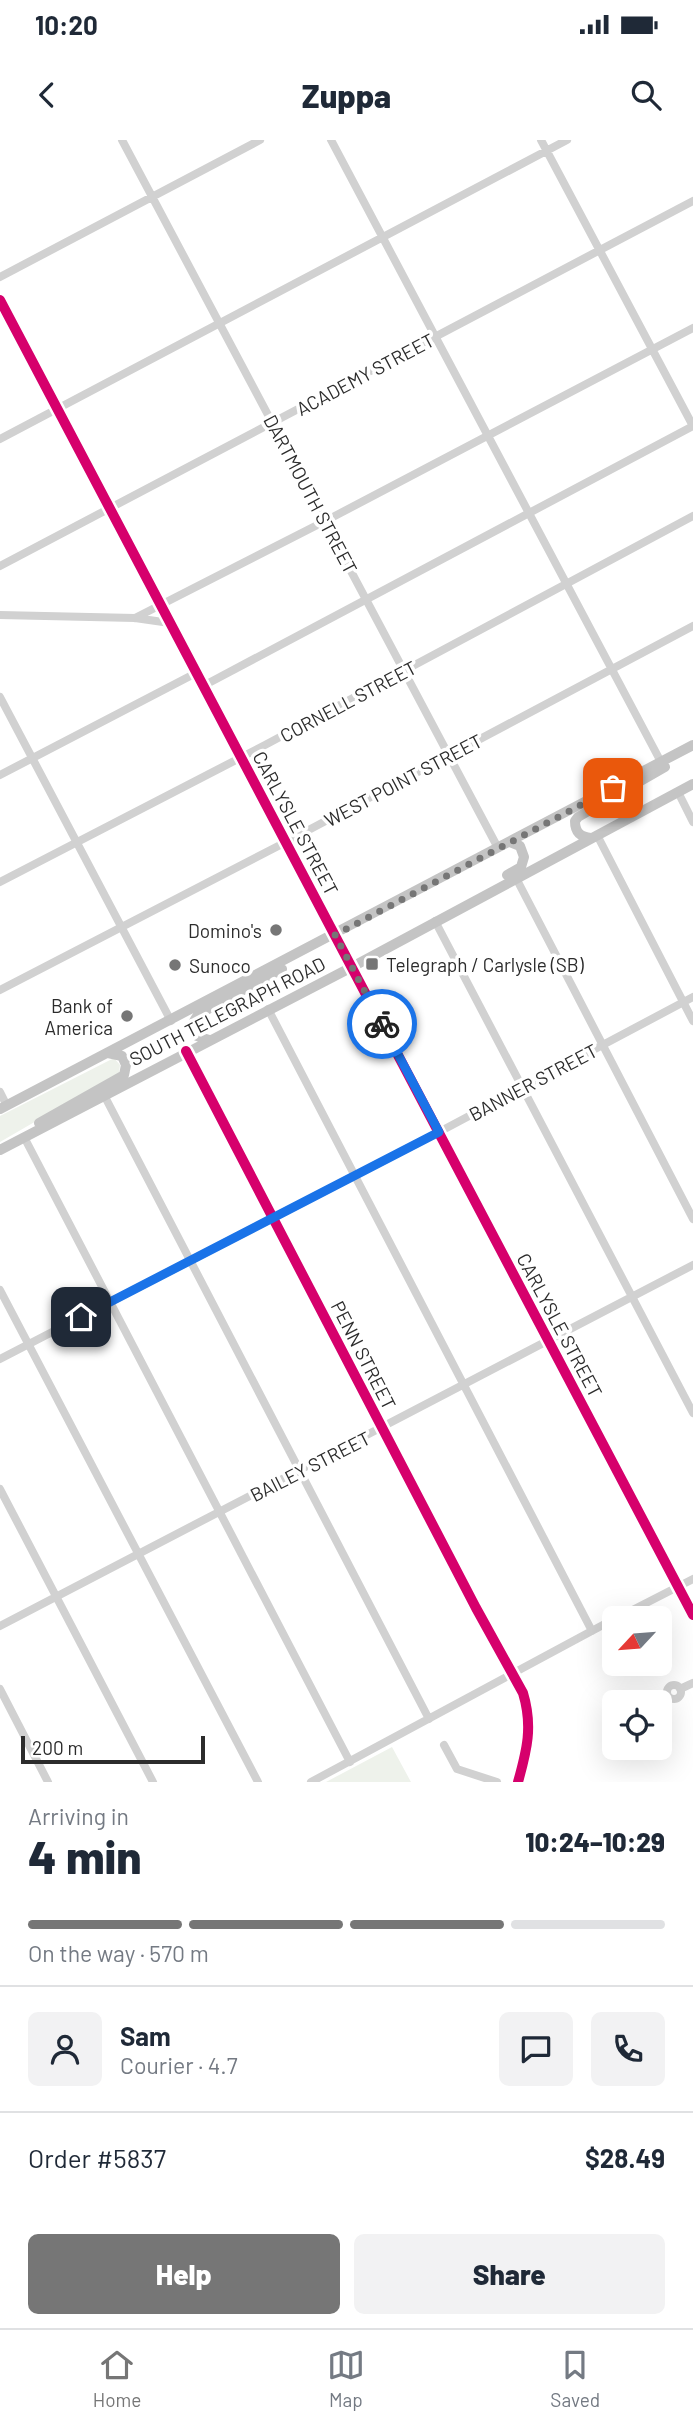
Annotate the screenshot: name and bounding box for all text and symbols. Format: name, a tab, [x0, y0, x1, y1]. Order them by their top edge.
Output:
text: 10:20	[35, 9, 98, 40]
icon: back	[28, 76, 66, 114]
text: Zuppa	[302, 76, 391, 114]
icon: search	[627, 76, 665, 114]
street label: ACADEMY STREET	[292, 328, 438, 420]
street label: DARTMOUTH STREET	[259, 410, 363, 578]
street label: CORNELL STREET	[276, 655, 420, 747]
street label: WEST POINT STREET	[320, 729, 486, 831]
street label: CARLYSLE STREET	[248, 747, 344, 899]
pin	[583, 758, 643, 818]
icon: bag	[594, 769, 632, 807]
place label: Domino's	[188, 919, 262, 942]
marker: Domino's	[268, 922, 284, 938]
street label: SOUTH TELEGRAPH ROAD	[125, 952, 329, 1070]
place label: Telegraph / Carlysle (SB)	[386, 953, 585, 976]
place label: Sunoco	[189, 954, 251, 977]
marker: Telegraph / Carlysle (SB)	[364, 956, 380, 972]
marker: Sunoco	[167, 957, 183, 973]
courier	[347, 989, 417, 1059]
place label: Bank of America	[44, 994, 113, 1039]
icon: bike	[363, 1005, 401, 1043]
marker: Bank of America	[119, 1008, 135, 1024]
street label: BANNER STREET	[465, 1039, 601, 1125]
street label: CARLYSLE STREET	[512, 1249, 608, 1401]
pin	[51, 1287, 111, 1347]
street label: PENN STREET	[327, 1297, 401, 1413]
icon: home	[62, 1298, 100, 1336]
street label: BAILEY STREET	[246, 1426, 374, 1506]
north arrow	[602, 1606, 672, 1676]
map controls	[602, 1606, 672, 1760]
button: locate	[602, 1690, 672, 1760]
scale bar	[21, 1733, 205, 1765]
text: 200 m	[32, 1736, 83, 1759]
text: Arriving in	[28, 1802, 129, 1830]
text: 10:24–10:29	[525, 1826, 665, 1857]
text: 4 min	[28, 1828, 142, 1883]
text: On the way · 570 m	[28, 1939, 209, 1967]
button: person	[28, 2012, 102, 2086]
button: chat	[499, 2012, 573, 2086]
button: phone	[591, 2012, 665, 2086]
text: Sam	[120, 2020, 171, 2051]
text: Courier · 4.7	[120, 2051, 238, 2079]
text: Order #5837	[28, 2142, 166, 2173]
text: $28.49	[585, 2142, 665, 2173]
button: Help	[28, 2234, 340, 2314]
button: Share	[354, 2234, 665, 2314]
tab: Home	[93, 2346, 141, 2411]
tab: Map	[327, 2346, 365, 2411]
tab: Saved	[550, 2346, 600, 2411]

